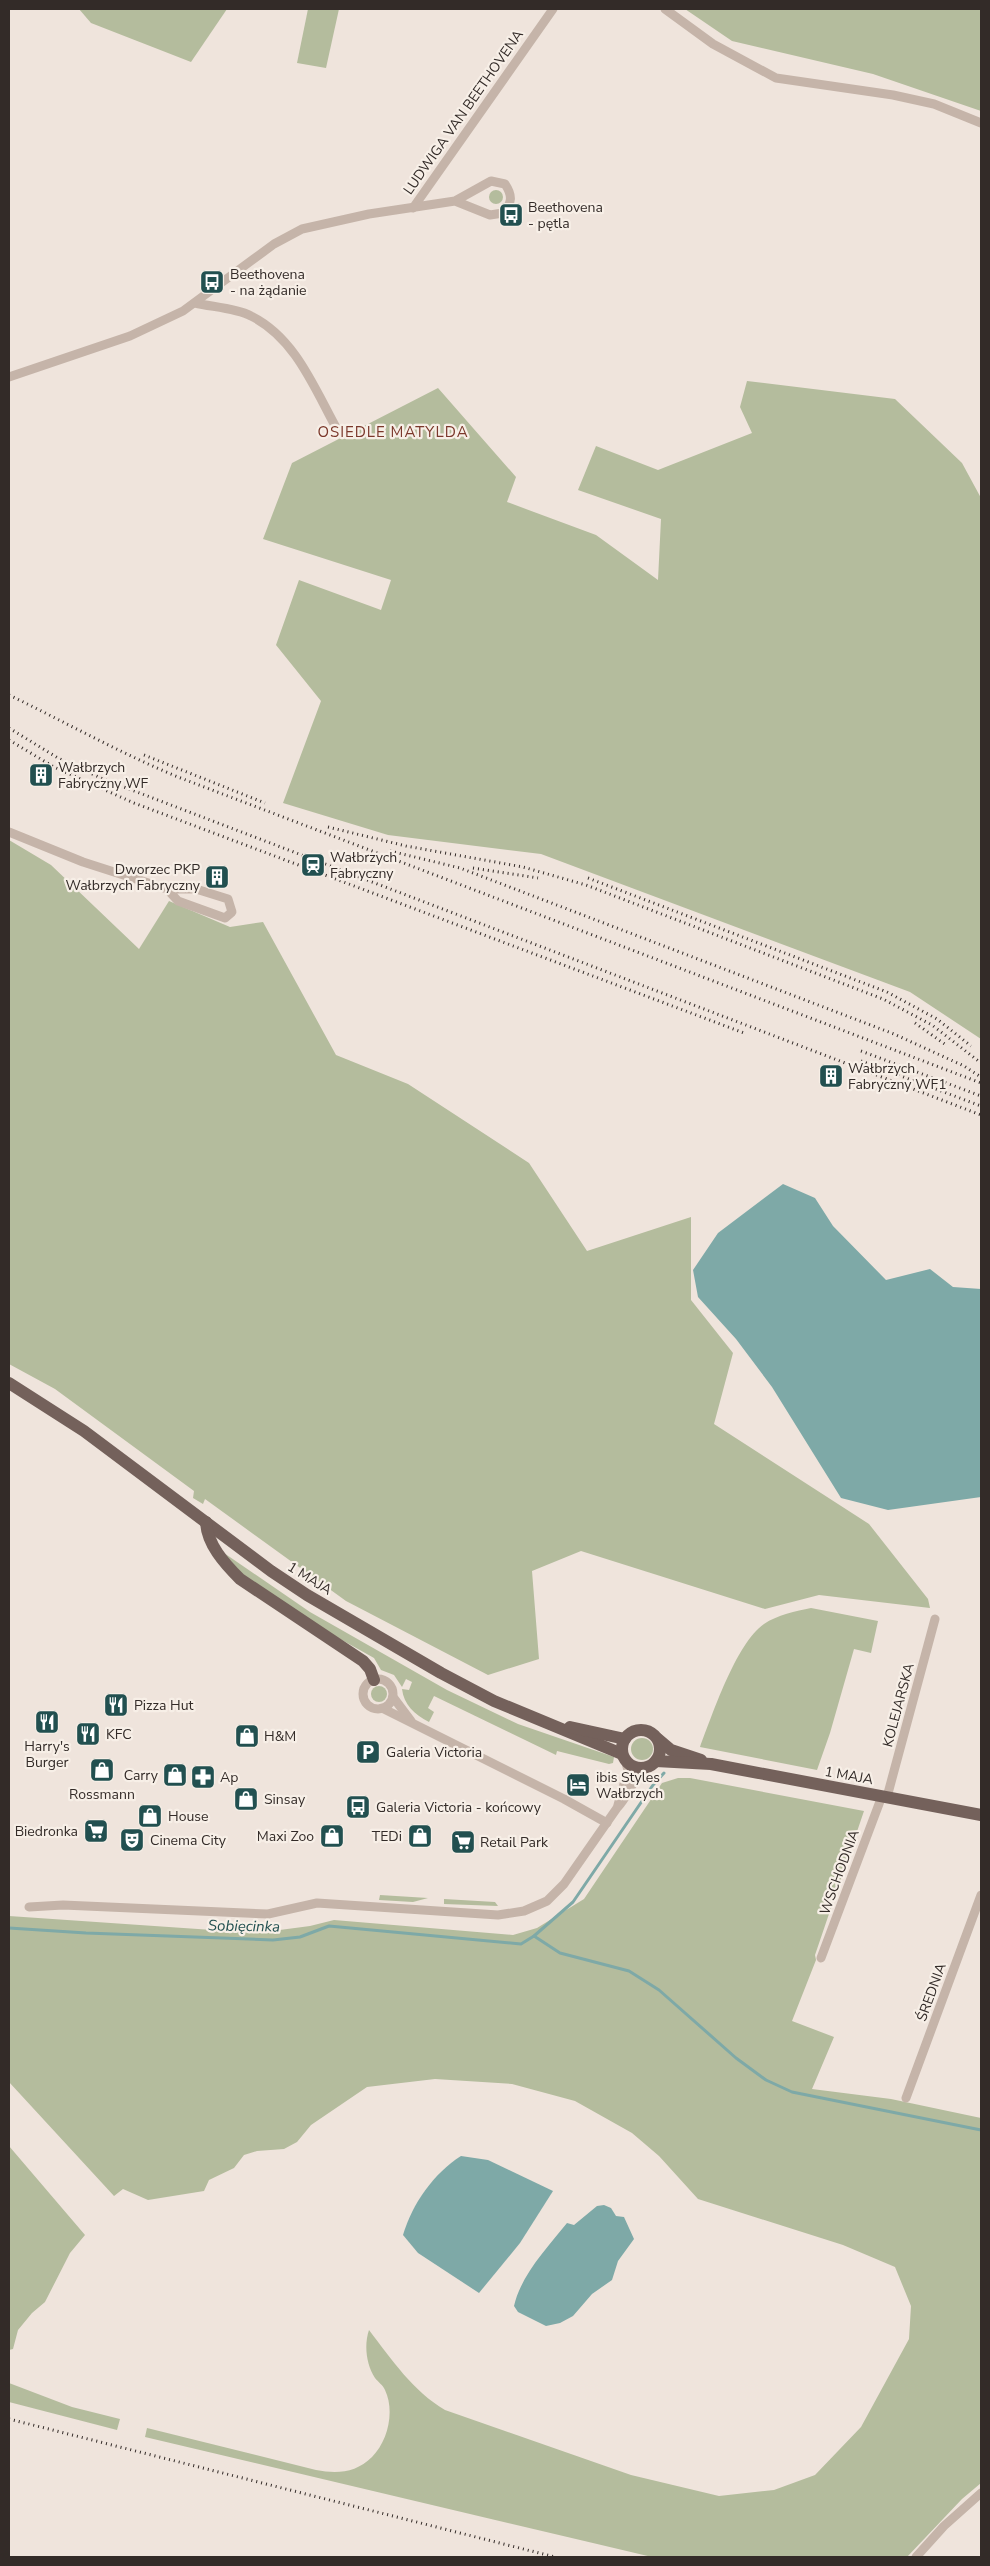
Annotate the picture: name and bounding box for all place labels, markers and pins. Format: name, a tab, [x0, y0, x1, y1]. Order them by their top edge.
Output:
place label: Beethovena - pętla	[528, 198, 603, 233]
bus stop icon: Beethovena - pętla	[498, 202, 524, 228]
place label: Beethovena - na żądanie	[230, 265, 307, 300]
bus stop icon: Beethovena - na żądanie	[199, 269, 225, 295]
place label: Wałbrzych Fabryczny WF	[58, 758, 149, 793]
building icon: Wałbrzych Fabryczny WF	[28, 762, 54, 788]
place label: Wałbrzych Fabryczny	[330, 848, 397, 883]
station icon: Wałbrzych Fabryczny	[300, 852, 326, 878]
place label: Dworzec PKP Wałbrzych Fabryczny	[66, 860, 201, 895]
building icon: Dworzec PKP Wałbrzych Fabryczny	[204, 864, 230, 890]
place label: Wałbrzych Fabryczny WF1	[848, 1059, 947, 1094]
building icon: Wałbrzych Fabryczny WF1	[818, 1063, 844, 1089]
restaurant icon: Pizza Hut	[103, 1692, 129, 1718]
place label: Pizza Hut	[134, 1696, 194, 1715]
restaurant icon: Harry's Burger	[34, 1709, 60, 1735]
restaurant icon: KFC	[75, 1721, 101, 1747]
shop icon: H&M	[234, 1723, 260, 1749]
place label: KFC	[106, 1725, 132, 1744]
place label: H&M	[264, 1727, 296, 1746]
place label: Harry's Burger	[24, 1737, 70, 1772]
parking icon: Galeria Victoria	[355, 1739, 381, 1765]
place label: Galeria Victoria	[386, 1743, 482, 1762]
shop icon: Rossmann	[89, 1757, 115, 1783]
shop icon: Carry	[162, 1762, 188, 1788]
pharmacy icon: Ap	[190, 1764, 216, 1790]
place label: Carry	[124, 1766, 159, 1785]
place label: Ap	[220, 1768, 238, 1787]
place label: ibis Styles Wałbrzych	[596, 1768, 663, 1803]
hotel icon: ibis Styles Wałbrzych	[565, 1772, 591, 1798]
place label: Rossmann	[69, 1785, 135, 1804]
shop icon: Sinsay	[233, 1786, 259, 1812]
place label: Sinsay	[264, 1790, 306, 1809]
bus stop icon: Galeria Victoria - końcowy	[345, 1794, 371, 1820]
place label: Galeria Victoria - końcowy	[376, 1798, 542, 1817]
shop icon: House	[137, 1803, 163, 1829]
place label: House	[168, 1807, 208, 1826]
supermarket icon: Biedronka	[83, 1818, 109, 1844]
place label: Biedronka	[15, 1822, 78, 1841]
shop icon: Maxi Zoo	[319, 1823, 345, 1849]
shop icon: TEDi	[407, 1823, 433, 1849]
theatre icon: Cinema City	[119, 1827, 145, 1853]
place label: Maxi Zoo	[257, 1827, 314, 1846]
place label: TEDi	[372, 1827, 402, 1846]
supermarket icon: Retail Park	[450, 1829, 476, 1855]
place label: Cinema City	[150, 1831, 227, 1850]
place label: Retail Park	[480, 1833, 549, 1852]

